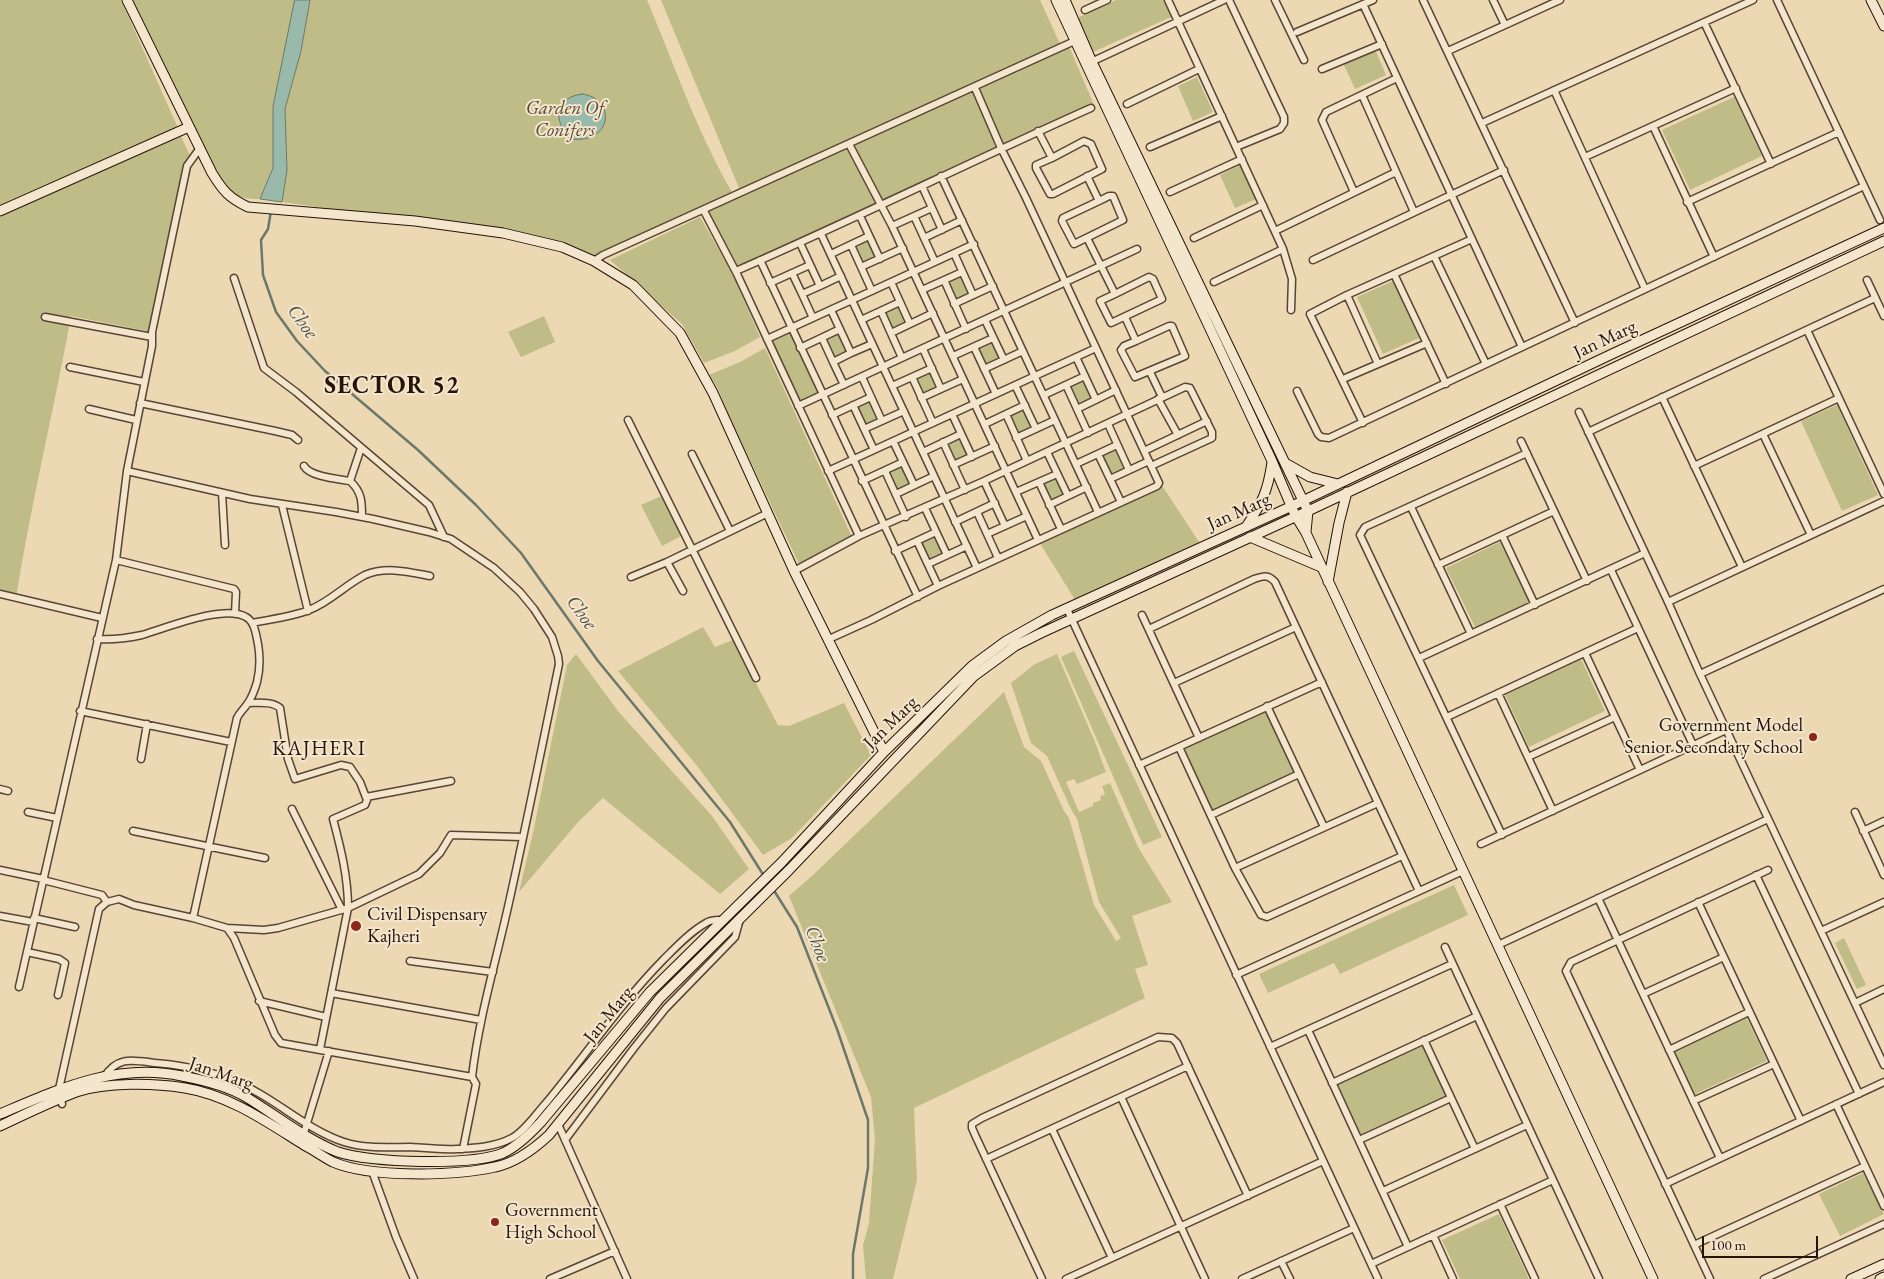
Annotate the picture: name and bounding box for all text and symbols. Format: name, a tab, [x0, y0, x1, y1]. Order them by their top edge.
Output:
park label: Garden Of Conifers	[526, 98, 604, 142]
water label: Choe	[281, 300, 323, 344]
street label: Jan Marg	[1570, 316, 1640, 364]
district label: SECTOR 52	[323, 372, 461, 400]
street label: Jan Marg	[1204, 488, 1274, 536]
water label: Choe	[560, 591, 602, 635]
street label: Jan Marg	[859, 692, 923, 754]
place label: Government Model Senior Secondary School	[1625, 715, 1803, 759]
marker: Government Model Senior Secondary School	[1807, 731, 1819, 743]
district label: KAJHERI	[271, 736, 367, 762]
place label: Civil Dispensary Kajheri	[367, 904, 487, 948]
marker: Civil Dispensary Kajheri	[349, 919, 363, 933]
water label: Choe	[799, 923, 835, 965]
street label: Jan Marg	[579, 982, 639, 1048]
street label: Jan Marg	[186, 1052, 256, 1096]
place label: Government High School	[505, 1200, 598, 1244]
marker: Government High School	[489, 1216, 501, 1228]
scale bar	[1704, 1226, 1820, 1258]
text: 100 m	[1710, 1235, 1746, 1254]

